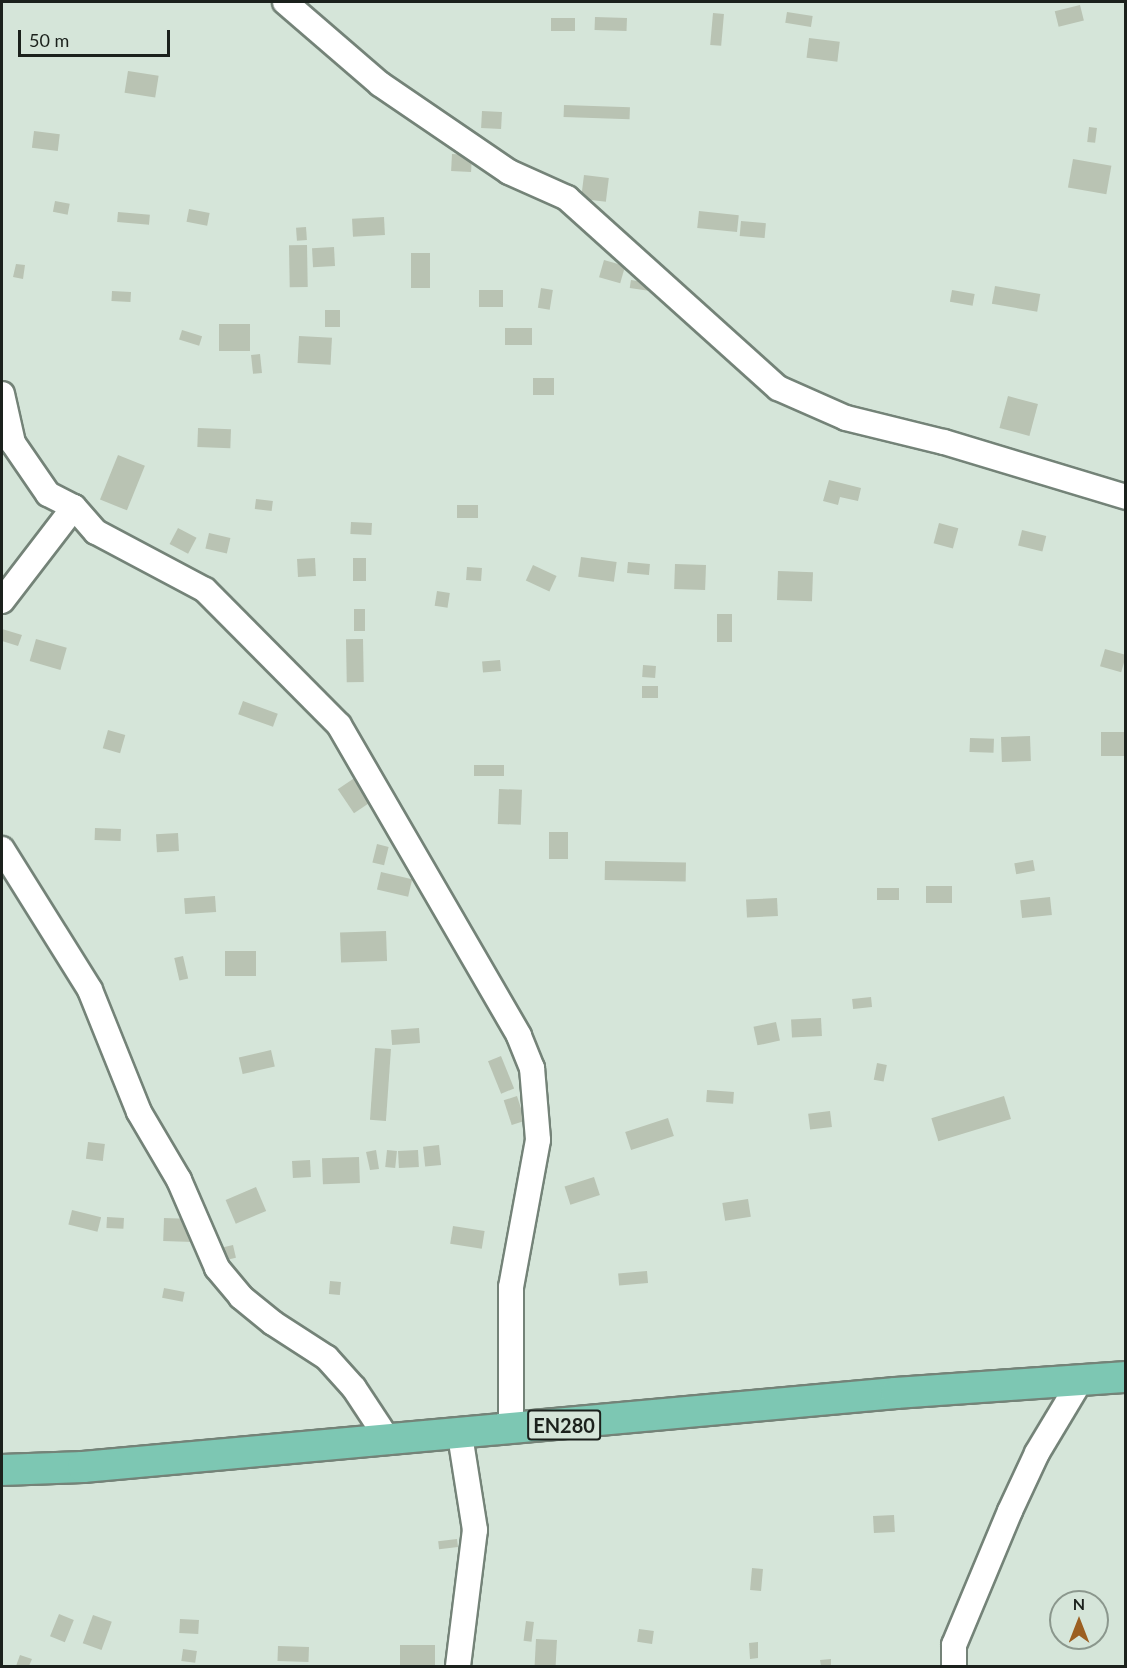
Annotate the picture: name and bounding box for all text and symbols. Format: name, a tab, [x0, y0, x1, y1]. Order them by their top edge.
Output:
scale bar	[21, 18, 172, 56]
text: 50 m	[29, 29, 69, 51]
road number: EN280	[526, 1408, 602, 1442]
north arrow	[1049, 1590, 1109, 1650]
text: N	[1073, 1594, 1085, 1613]

